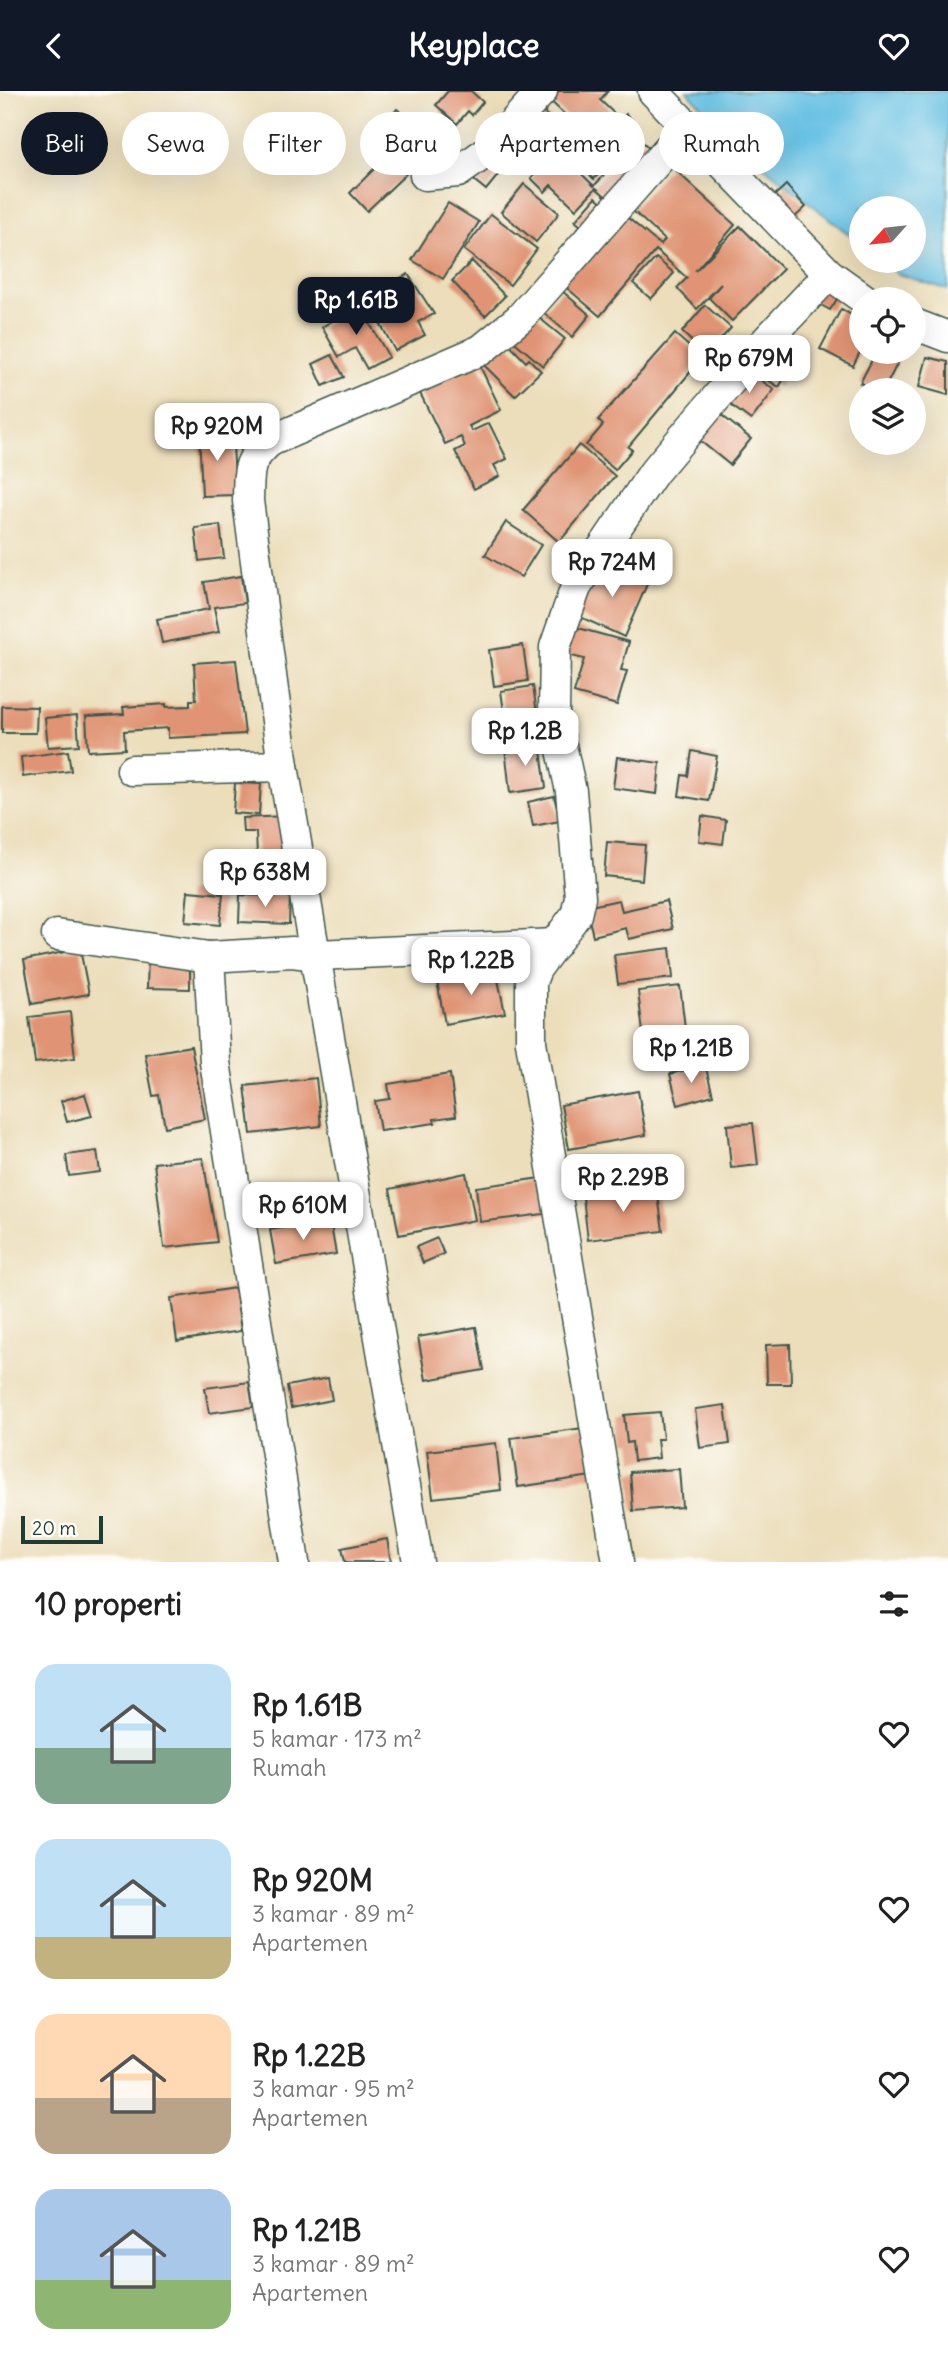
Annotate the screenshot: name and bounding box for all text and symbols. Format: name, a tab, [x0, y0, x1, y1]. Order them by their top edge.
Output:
text: Keyplace	[409, 25, 539, 66]
icon: back	[35, 27, 73, 65]
icon: heart	[875, 27, 913, 65]
chip: Beli	[21, 112, 108, 175]
chip: Sewa	[122, 112, 229, 175]
chip: Filter	[243, 112, 346, 175]
chip: Baru	[360, 112, 461, 175]
chip: Apartemen	[475, 112, 645, 175]
chip: Rumah	[659, 112, 784, 175]
north arrow	[849, 196, 926, 273]
map controls	[849, 196, 926, 455]
pin: Rp 1.61B	[284, 278, 428, 337]
text: Rp 1.61B	[314, 285, 398, 314]
button: locate	[849, 287, 926, 364]
pin: Rp 679M	[684, 335, 814, 395]
text: Rp 679M	[704, 343, 794, 372]
button: layers	[849, 378, 926, 455]
pin: Rp 920M	[152, 403, 282, 463]
text: Rp 920M	[171, 411, 263, 440]
pin: Rp 724M	[547, 539, 677, 599]
text: Rp 724M	[568, 547, 656, 576]
pin: Rp 1.2B	[460, 709, 590, 768]
text: Rp 1.2B	[488, 716, 562, 745]
pin: Rp 638M	[200, 849, 330, 909]
text: Rp 638M	[219, 857, 311, 886]
pin: Rp 1.22B	[399, 937, 543, 997]
text: Rp 1.22B	[427, 945, 515, 974]
pin: Rp 1.21B	[619, 1025, 763, 1085]
text: Rp 1.21B	[649, 1033, 733, 1062]
pin: Rp 2.29B	[551, 1155, 695, 1214]
text: Rp 2.29B	[577, 1162, 669, 1191]
pin: Rp 610M	[238, 1183, 368, 1242]
text: Rp 610M	[258, 1190, 348, 1219]
scale bar	[21, 1513, 103, 1545]
text: 20 m	[32, 1516, 76, 1540]
text: 10 properti	[35, 1585, 182, 1623]
icon: filters	[875, 1585, 913, 1623]
text: Rp 1.61B	[252, 1686, 362, 1724]
icon: home	[91, 1692, 175, 1776]
icon: heart	[875, 1715, 913, 1753]
text: 5 kamar · 173 m²	[252, 1724, 422, 1753]
text: Rumah	[252, 1753, 327, 1782]
text: Rp 920M	[252, 1861, 373, 1899]
icon: home	[91, 1867, 175, 1951]
icon: heart	[875, 1890, 913, 1928]
text: 3 kamar · 89 m²	[252, 1899, 415, 1928]
text: Apartemen	[252, 1928, 368, 1957]
text: Rp 1.22B	[252, 2036, 366, 2074]
icon: home	[91, 2042, 175, 2126]
icon: heart	[875, 2065, 913, 2103]
text: 3 kamar · 95 m²	[252, 2074, 415, 2103]
text: Apartemen	[252, 2103, 368, 2132]
text: Rp 1.21B	[252, 2211, 361, 2249]
icon: home	[91, 2217, 175, 2301]
icon: heart	[875, 2240, 913, 2278]
text: 3 kamar · 89 m²	[252, 2249, 415, 2278]
text: Apartemen	[252, 2278, 368, 2307]

